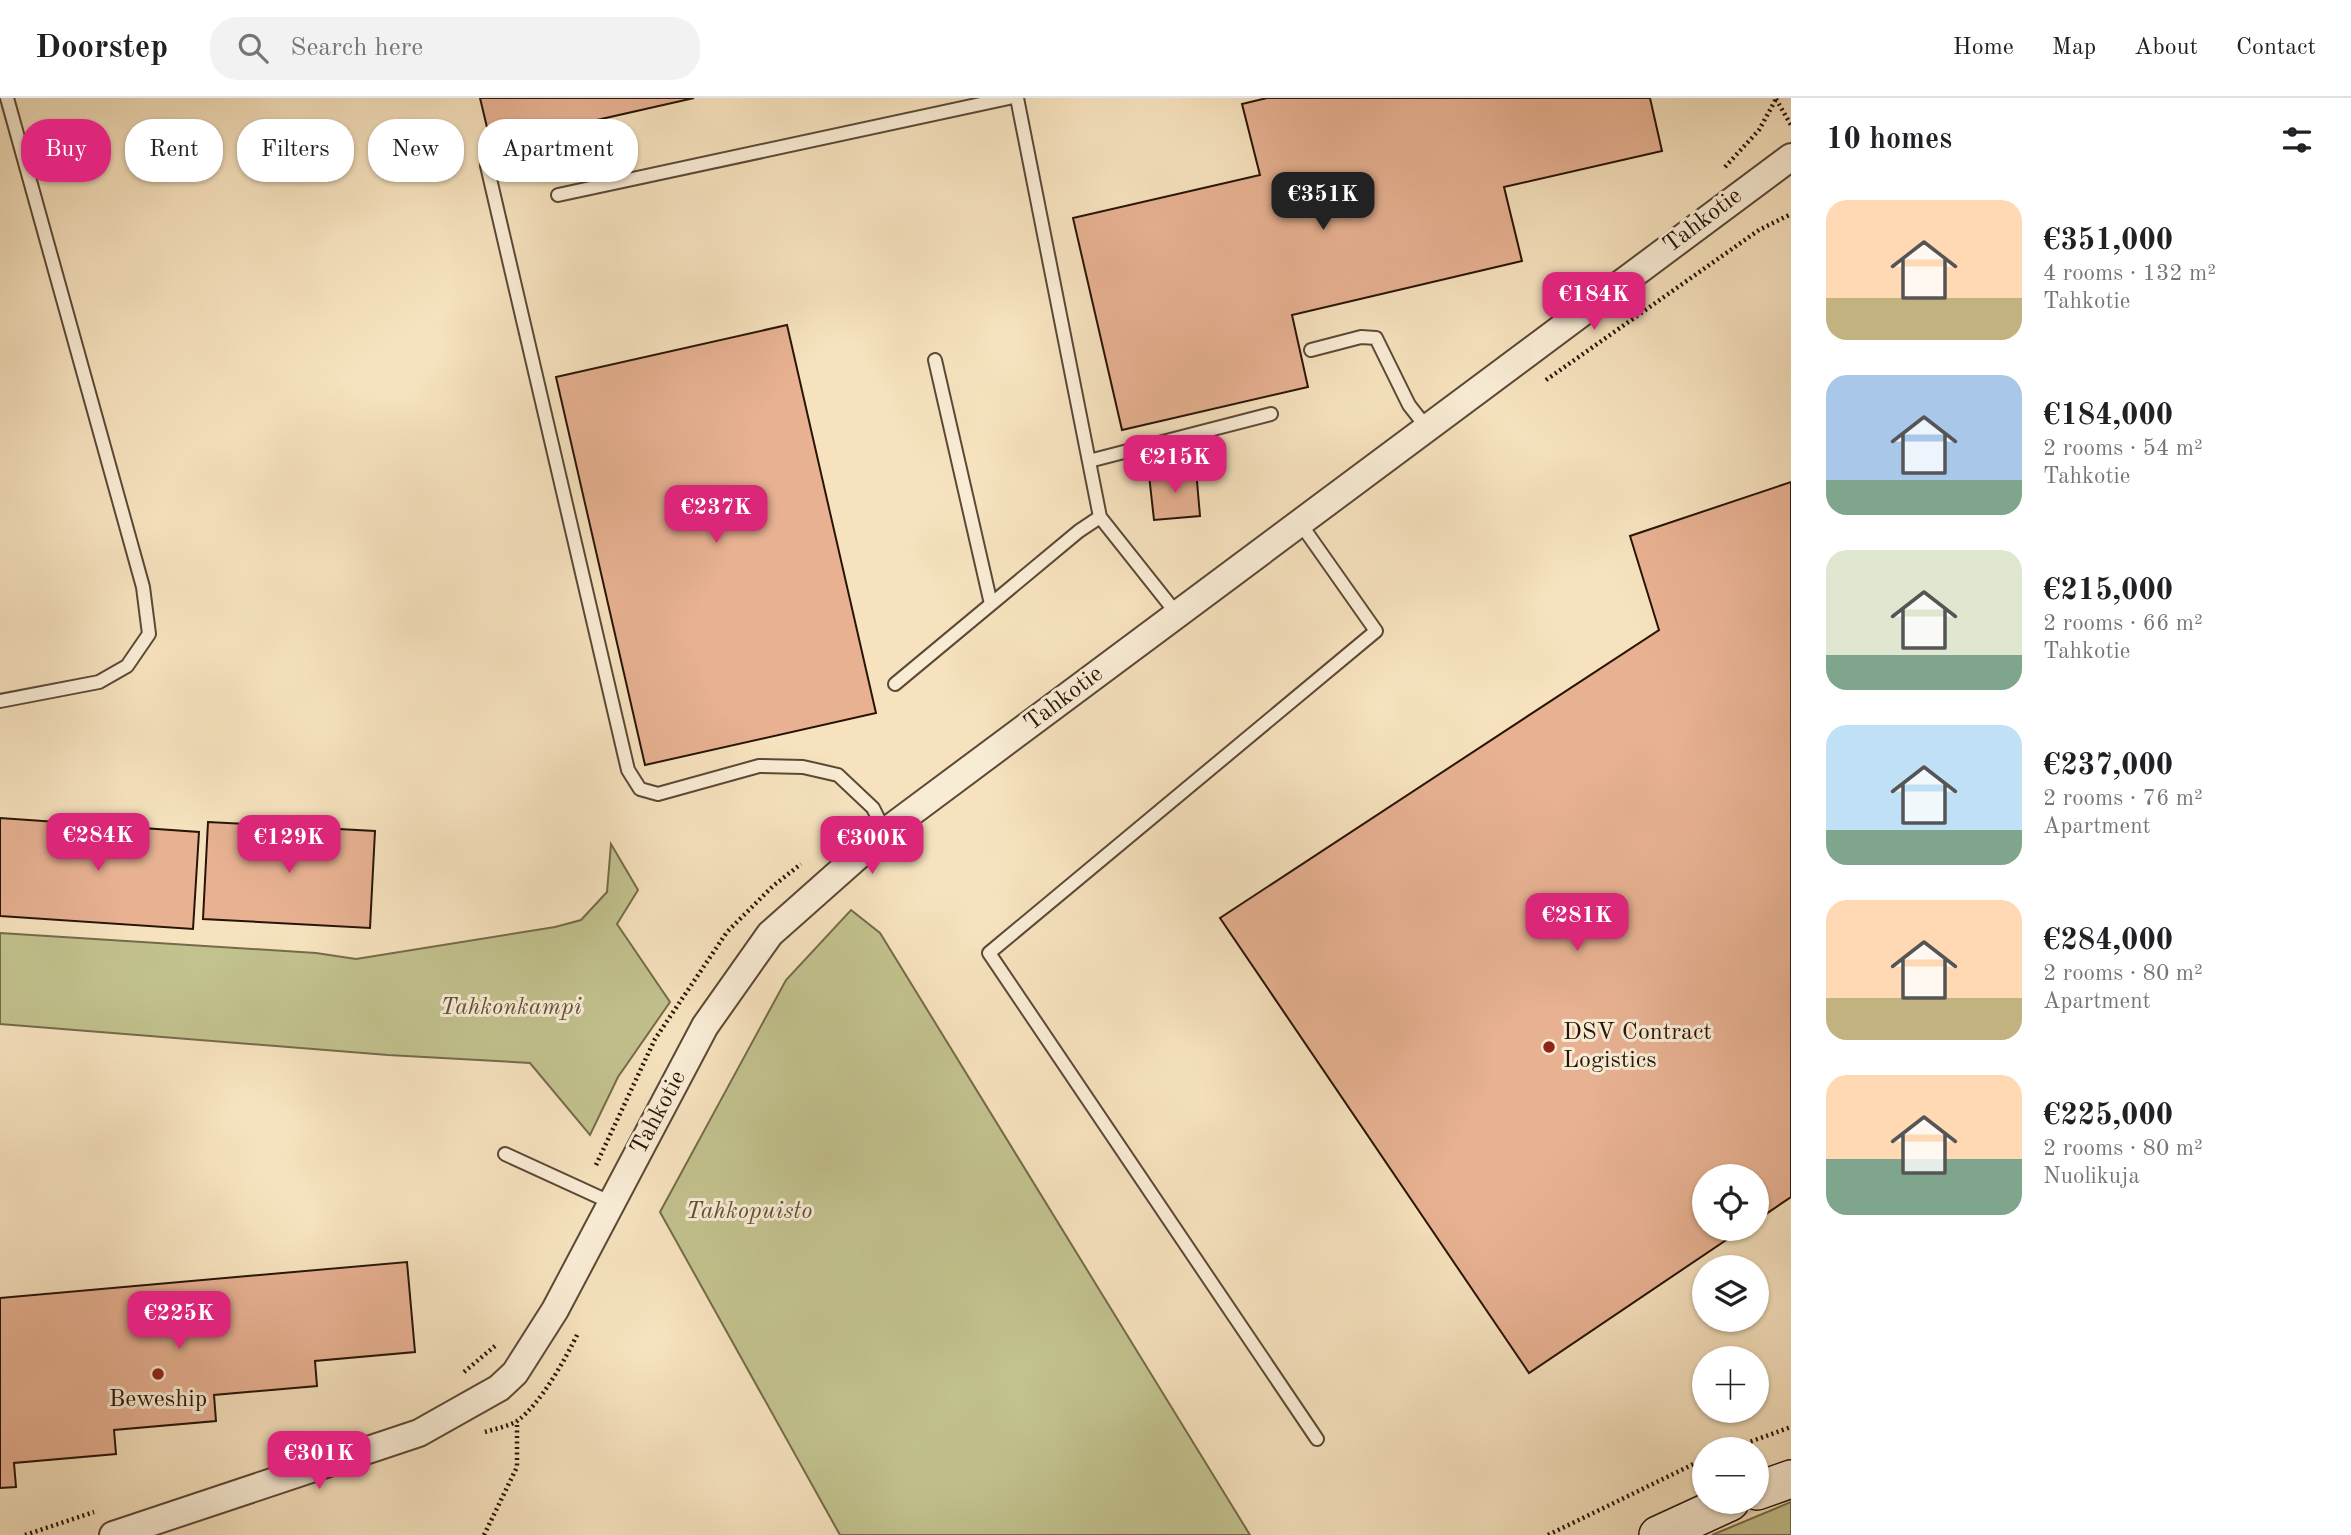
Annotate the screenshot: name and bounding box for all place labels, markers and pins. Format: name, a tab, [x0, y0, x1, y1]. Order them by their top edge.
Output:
pin: €351K	[1274, 172, 1372, 232]
pin: €184K	[1545, 272, 1643, 332]
pin: €215K	[1126, 436, 1224, 495]
pin: €237K	[667, 486, 765, 545]
pin: €284K	[49, 814, 147, 873]
pin: €129K	[240, 816, 338, 875]
pin: €300K	[823, 816, 921, 876]
pin: €281K	[1528, 894, 1626, 953]
place label: DSV Contract Logistics	[1563, 1021, 1712, 1073]
marker: DSV Contract Logistics	[1541, 1039, 1557, 1055]
pin: €225K	[130, 1292, 228, 1351]
marker: Beweship	[150, 1366, 166, 1382]
place label: Beweship	[109, 1388, 207, 1412]
pin: €301K	[270, 1432, 368, 1491]

